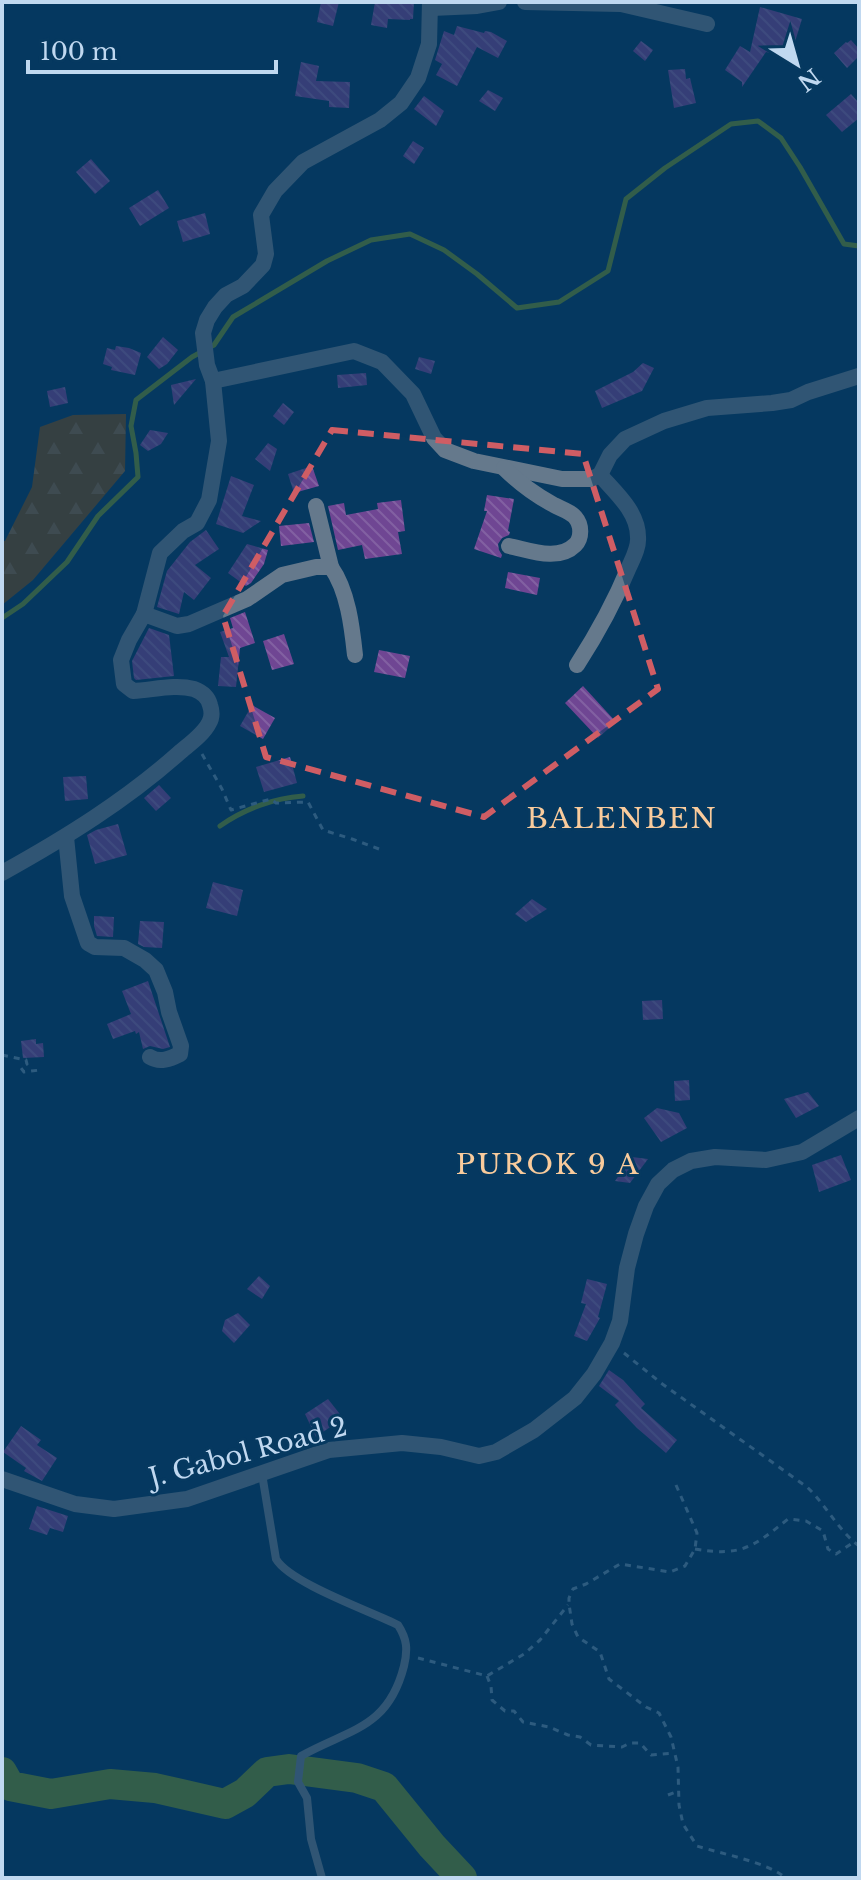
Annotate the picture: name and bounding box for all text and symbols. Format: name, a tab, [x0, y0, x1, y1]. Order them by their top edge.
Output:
scale bar	[28, 24, 276, 74]
north arrow	[757, 24, 837, 104]
text: 100 m	[40, 37, 118, 66]
text: N	[792, 63, 825, 97]
district label: BALENBEN	[526, 801, 718, 836]
district label: PUROK 9 A	[456, 1147, 640, 1182]
street label: J. Gabol Road 2	[143, 1410, 351, 1495]

